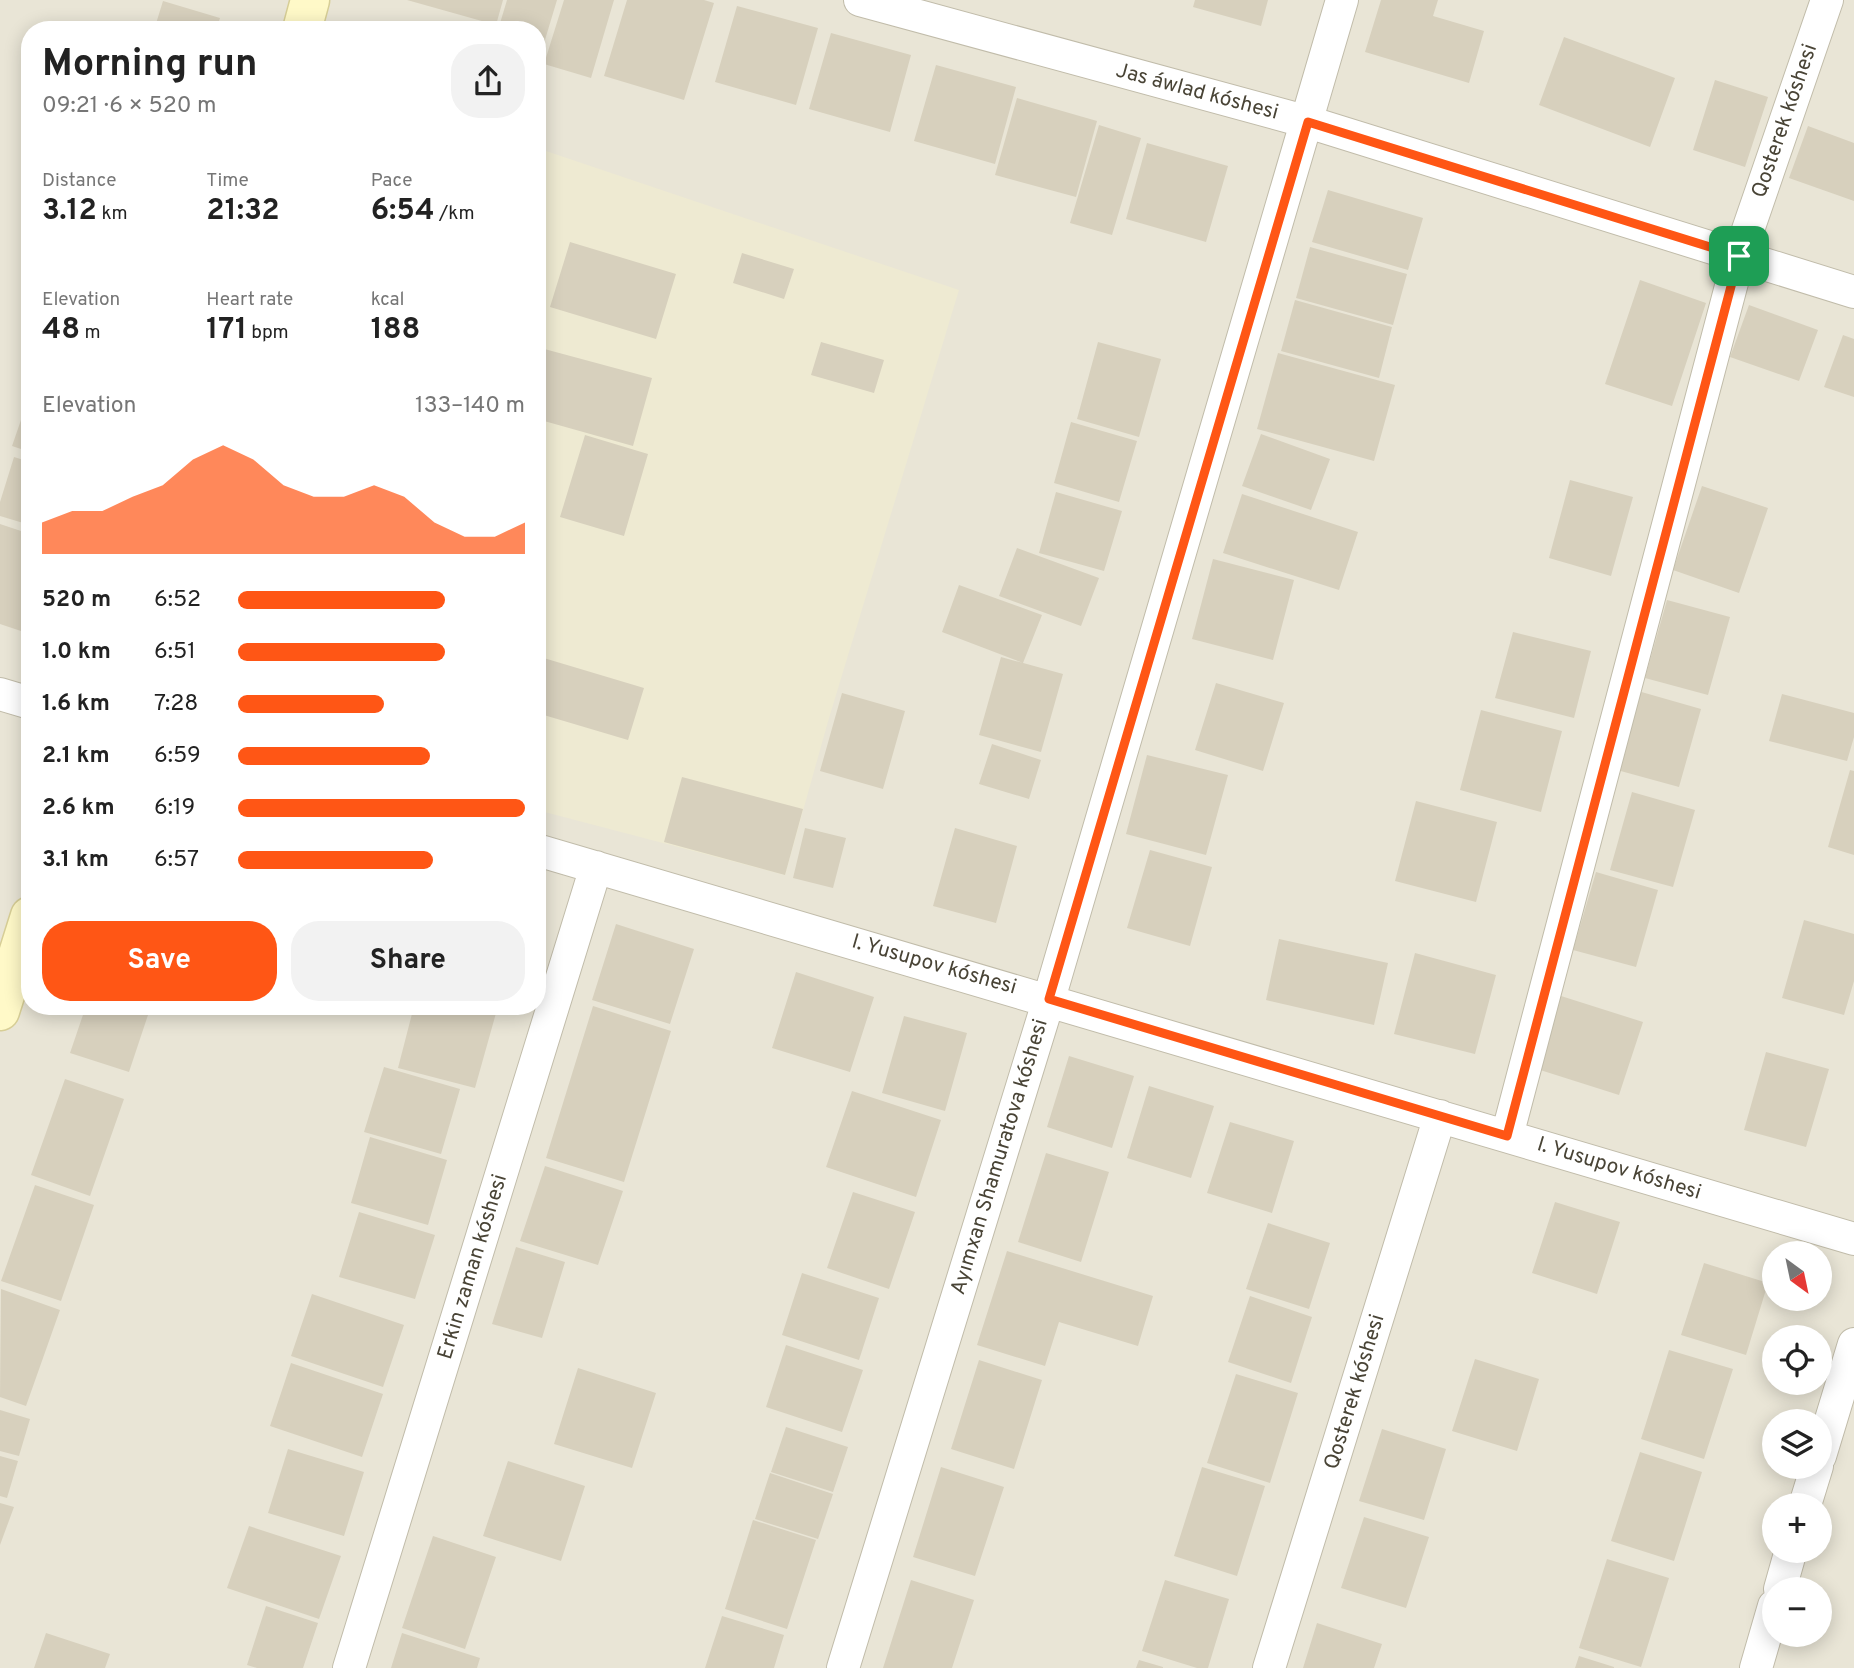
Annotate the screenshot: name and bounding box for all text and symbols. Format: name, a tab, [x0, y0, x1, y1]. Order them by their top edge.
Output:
street label: Qosterek kóshesi	[1746, 40, 1824, 202]
text: Morning run	[42, 41, 258, 90]
button: share	[451, 44, 525, 118]
street label: Jas áwlad kóshesi	[1113, 57, 1281, 127]
text: 09:21 · 6 × 520 m	[42, 92, 216, 121]
text: Distance	[42, 169, 117, 193]
text: Time	[206, 169, 249, 193]
text: Pace	[371, 169, 412, 193]
text: 3.12	[42, 193, 97, 230]
text: 21:32	[206, 193, 280, 230]
text: 6:54	[371, 193, 435, 230]
text: km	[97, 202, 128, 226]
text: /km	[435, 202, 475, 226]
pin	[1709, 226, 1769, 286]
icon: arrive	[1720, 237, 1758, 275]
text: Elevation	[42, 288, 120, 312]
text: Heart rate	[206, 288, 293, 312]
text: kcal	[371, 288, 404, 312]
text: 48	[42, 312, 80, 349]
text: 171	[206, 312, 247, 349]
text: 188	[371, 312, 420, 349]
text: m	[80, 321, 101, 345]
text: bpm	[247, 321, 289, 345]
text: Elevation	[42, 392, 137, 421]
text: 133–140 m	[415, 392, 525, 421]
text: 520 m	[42, 586, 111, 615]
text: 6:52	[154, 586, 201, 615]
text: 1.0 km	[42, 638, 111, 667]
text: 6:51	[154, 638, 196, 667]
text: 1.6 km	[42, 690, 110, 719]
text: 7:28	[154, 690, 198, 719]
text: 2.1 km	[42, 742, 110, 771]
text: 6:59	[154, 742, 201, 771]
text: 2.6 km	[42, 794, 115, 823]
text: 6:19	[154, 794, 195, 823]
text: 3.1 km	[42, 846, 109, 875]
text: 6:57	[154, 846, 199, 875]
button: Save	[42, 921, 277, 1001]
button: Share	[291, 921, 525, 1001]
street label: I. Yusupov kóshesi	[848, 929, 1020, 1001]
street label: Ayımxan Shamuratova kóshesi	[945, 1016, 1055, 1298]
street label: I. Yusupov kóshesi	[1534, 1131, 1704, 1207]
street label: Erkin zaman kóshesi	[432, 1171, 514, 1363]
north arrow	[1762, 1241, 1832, 1311]
map controls	[1762, 1241, 1832, 1647]
street label: Qosterek kóshesi	[1319, 1311, 1391, 1473]
button: locate	[1762, 1325, 1832, 1395]
button: layers	[1762, 1409, 1832, 1479]
button: +	[1762, 1493, 1832, 1563]
button: −	[1762, 1577, 1832, 1647]

